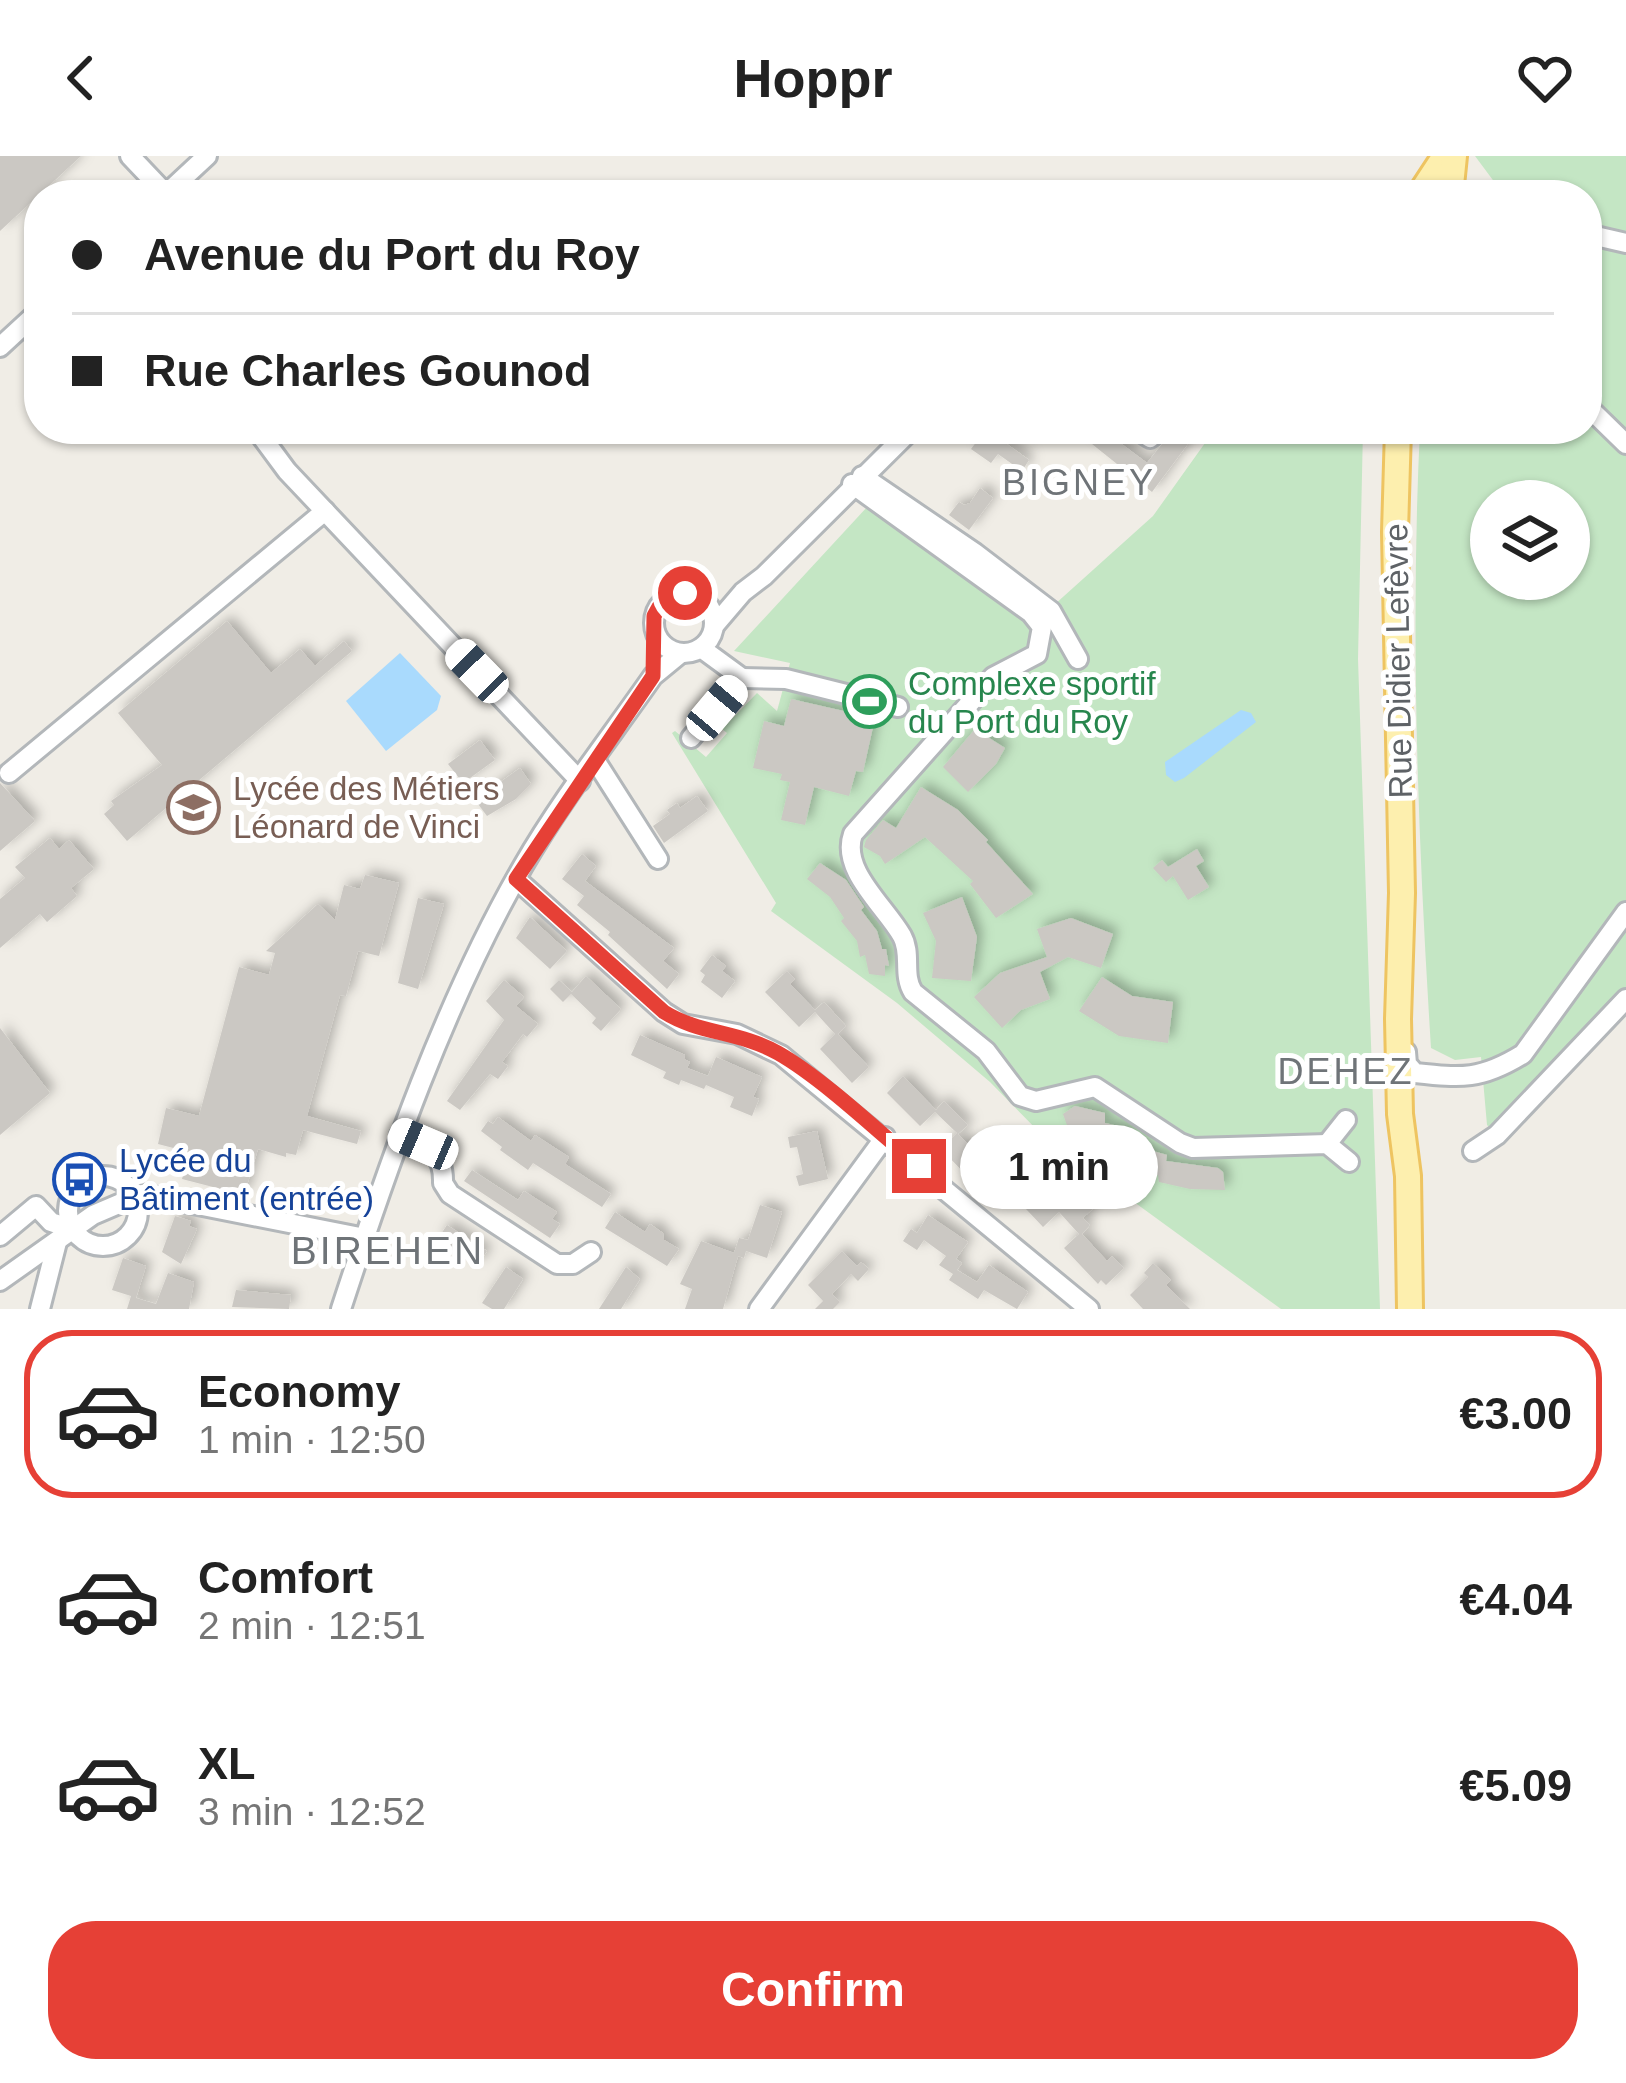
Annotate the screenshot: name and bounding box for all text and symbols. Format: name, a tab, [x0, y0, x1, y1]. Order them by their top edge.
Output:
icon: back	[48, 45, 114, 111]
icon: heart	[1512, 45, 1578, 111]
text: Hoppr	[734, 48, 892, 108]
text: Avenue du Port du Roy	[144, 229, 640, 280]
text: Rue Charles Gounod	[144, 345, 592, 396]
district label: BIGNEY	[1002, 462, 1156, 503]
map controls	[1470, 480, 1590, 600]
button: layers	[1470, 480, 1590, 600]
street label: Rue Didier Lefèvre	[1377, 523, 1419, 799]
route start	[658, 566, 712, 620]
car	[439, 633, 515, 709]
place label: Complexe sportif du Port du Roy	[908, 665, 1156, 740]
car	[680, 669, 754, 747]
sports icon: Complexe sportif du Port du Roy	[841, 674, 897, 730]
place label: Lycée des Métiers Léonard de Vinci	[233, 770, 500, 845]
school or university icon: Lycée des Métiers Léonard de Vinci	[166, 779, 222, 835]
district label: DEHEZ	[1277, 1051, 1415, 1092]
car	[383, 1113, 463, 1175]
callout: 1 min	[961, 1124, 1159, 1208]
route end	[892, 1139, 946, 1193]
place label: Lycée du Bâtiment (entrée)	[119, 1142, 374, 1217]
text: 1 min	[1008, 1145, 1110, 1188]
bus stop icon: Lycée du Bâtiment (entrée)	[52, 1151, 108, 1207]
district label: BIREHEN	[291, 1229, 485, 1272]
icon: car	[54, 1360, 162, 1468]
text: Economy	[198, 1366, 401, 1417]
text: €3.00	[1459, 1388, 1572, 1439]
text: 1 min · 12:50	[198, 1418, 426, 1461]
icon: car	[54, 1546, 162, 1654]
text: Comfort	[198, 1552, 373, 1603]
text: €4.04	[1459, 1574, 1572, 1625]
text: 2 min · 12:51	[198, 1604, 426, 1647]
icon: car	[54, 1732, 162, 1840]
text: XL	[198, 1738, 256, 1789]
text: €5.09	[1459, 1760, 1572, 1811]
text: 3 min · 12:52	[198, 1790, 426, 1833]
button: Confirm	[48, 1921, 1578, 2059]

